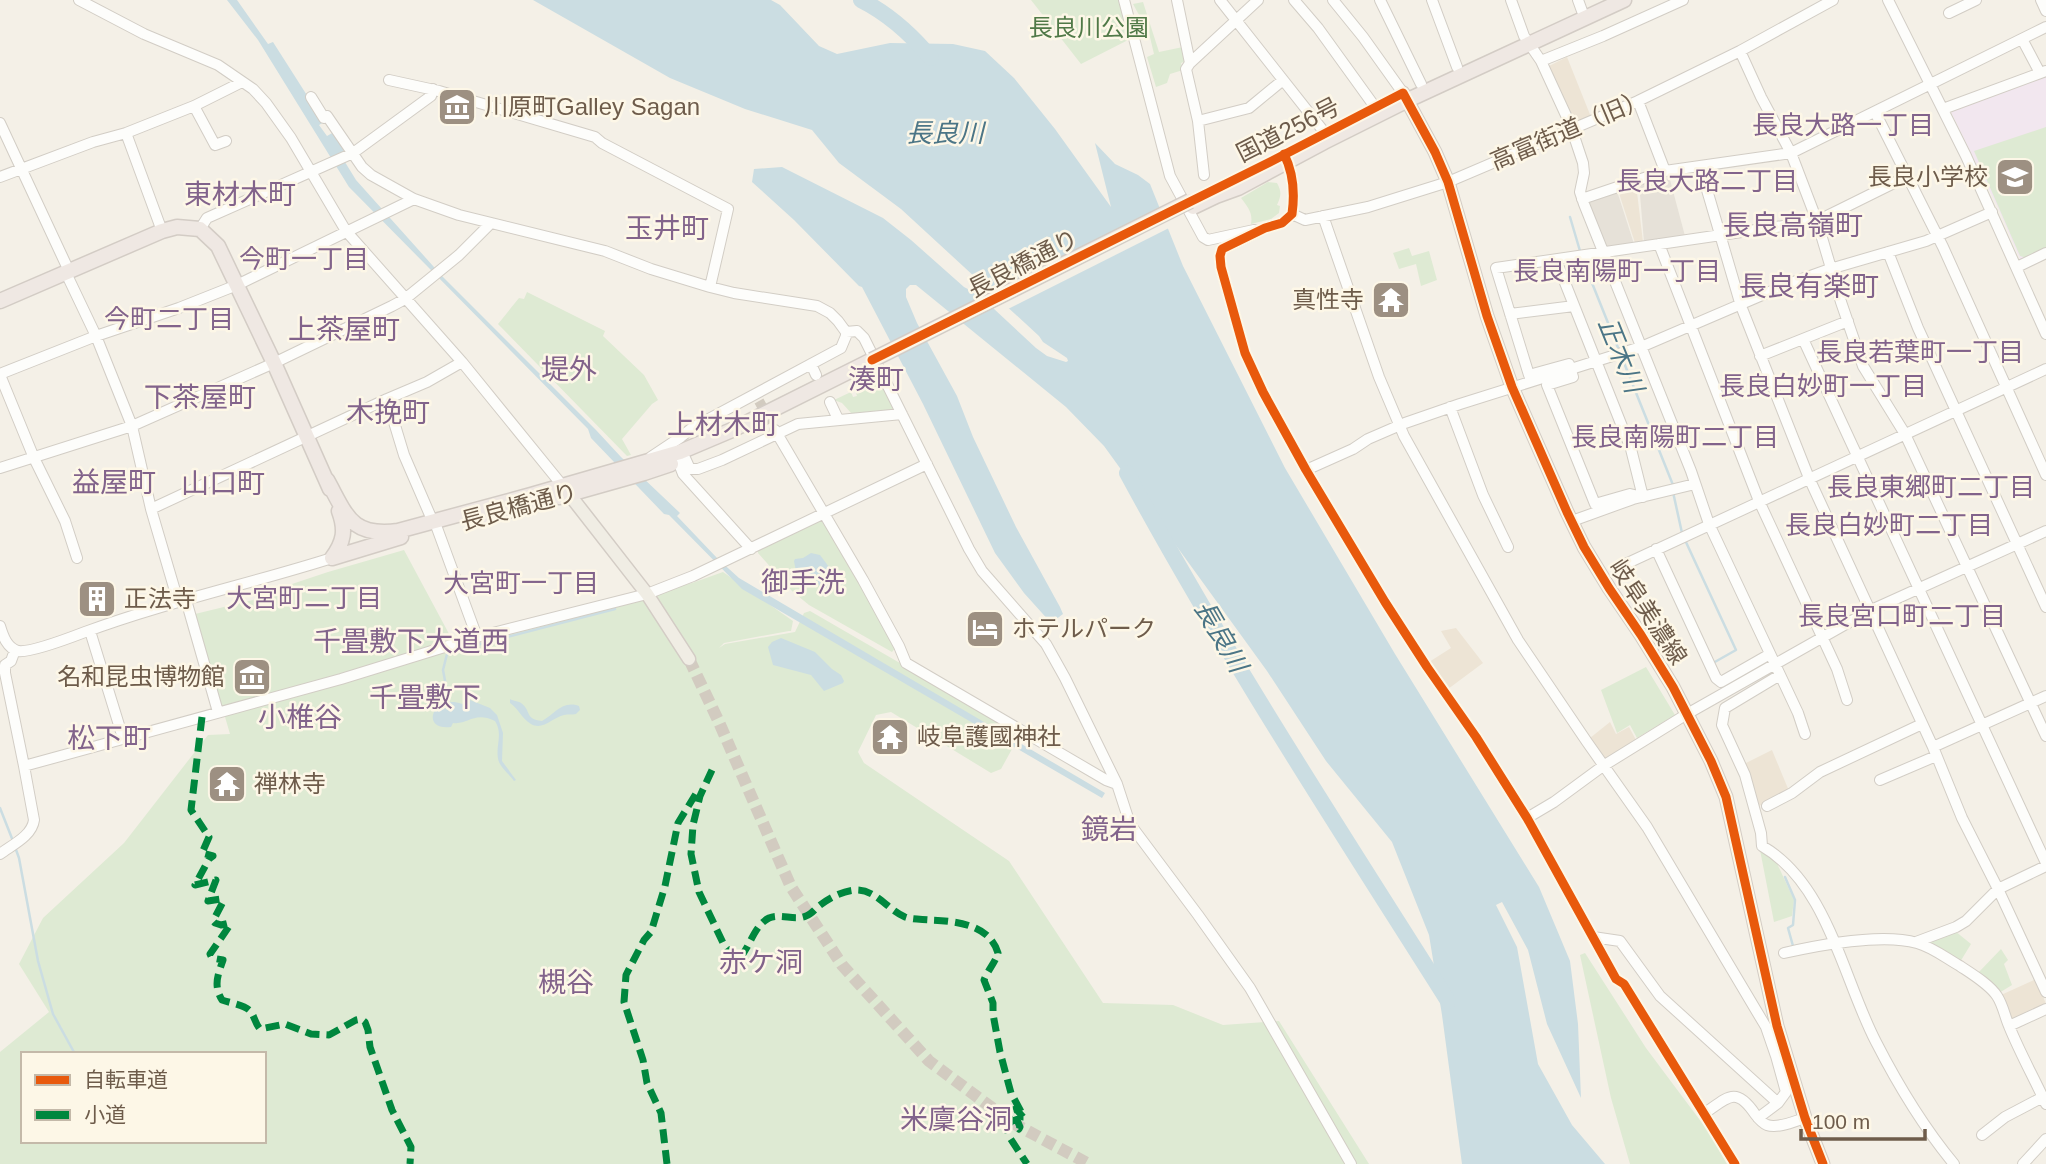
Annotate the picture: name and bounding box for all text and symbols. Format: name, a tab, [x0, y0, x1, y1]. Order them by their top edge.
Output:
park label: 長良川公園	[1029, 14, 1149, 41]
street label: 高富街道（旧）	[1486, 84, 1651, 175]
museum icon: 川原町Galley Sagan	[436, 86, 478, 128]
street label: 国道256号	[1232, 92, 1344, 167]
place label: 川原町Galley Sagan	[484, 93, 700, 120]
district label: 長良大路一丁目	[1752, 110, 1934, 140]
water label: 長良川	[906, 118, 987, 148]
school or university icon: 長良小学校	[1994, 156, 2036, 198]
place label: 長良小学校	[1868, 163, 1988, 190]
district label: 長良大路二丁目	[1616, 166, 1798, 196]
district label: 東材木町	[184, 179, 296, 210]
district label: 長良高嶺町	[1723, 210, 1863, 241]
district label: 玉井町	[625, 213, 709, 244]
street label: 長良橋通り	[963, 224, 1082, 303]
district label: 今町一丁目	[239, 244, 369, 274]
district label: 長良南陽町一丁目	[1513, 256, 1721, 286]
district label: 長良有楽町	[1739, 271, 1879, 302]
temple icon: 真性寺	[1370, 279, 1412, 321]
place label: 真性寺	[1292, 286, 1364, 313]
district label: 今町二丁目	[104, 304, 234, 334]
water label: 正木川	[1592, 313, 1651, 400]
district label: 上茶屋町	[288, 314, 400, 345]
district label: 長良若葉町一丁目	[1816, 337, 2024, 367]
district label: 堤外	[541, 354, 597, 385]
district label: 湊町	[848, 364, 904, 395]
district label: 長良白妙町一丁目	[1719, 371, 1927, 401]
district label: 下茶屋町	[144, 382, 256, 413]
district label: 木挽町	[346, 397, 430, 428]
district label: 上材木町	[667, 409, 779, 440]
district label: 長良南陽町二丁目	[1571, 422, 1779, 452]
district label: 益屋町	[72, 467, 156, 498]
district label: 山口町	[181, 468, 265, 499]
district label: 長良東郷町二丁目	[1827, 472, 2035, 502]
street label: 長良橋通り	[457, 478, 580, 535]
district label: 長良白妙町二丁目	[1785, 510, 1993, 540]
street label: 岐阜美濃線	[1604, 554, 1692, 669]
district label: 御手洗	[761, 567, 845, 598]
district label: 大宮町一丁目	[443, 568, 599, 598]
building icon: 正法寺	[76, 578, 118, 620]
district label: 大宮町二丁目	[226, 583, 382, 613]
place label: 正法寺	[124, 585, 196, 612]
water label: 長良川	[1189, 595, 1255, 680]
district label: 長良宮口町二丁目	[1798, 601, 2006, 631]
hotel icon: ホテルパーク	[964, 608, 1006, 650]
place label: ホテルパーク	[1012, 615, 1156, 642]
district label: 千畳敷下大道西	[313, 626, 509, 657]
museum icon: 名和昆虫博物館	[231, 656, 273, 698]
place label: 名和昆虫博物館	[57, 663, 225, 690]
district label: 千畳敷下	[369, 682, 481, 713]
district label: 小椎谷	[258, 702, 342, 733]
temple icon: 岐阜護國神社	[869, 716, 911, 758]
district label: 松下町	[67, 723, 151, 754]
place label: 岐阜護國神社	[917, 723, 1061, 750]
temple icon: 禅林寺	[206, 763, 248, 805]
place label: 禅林寺	[254, 770, 326, 797]
district label: 鏡岩	[1081, 814, 1137, 845]
district label: 赤ケ洞	[719, 947, 803, 978]
district label: 槻谷	[538, 967, 594, 998]
legend	[21, 1052, 266, 1143]
text: 自転車道	[84, 1068, 168, 1091]
scale bar	[1801, 1098, 1925, 1142]
text: 小道	[84, 1103, 126, 1126]
district label: 米廩谷洞	[900, 1104, 1012, 1135]
text: 100 m	[1812, 1110, 1870, 1133]

